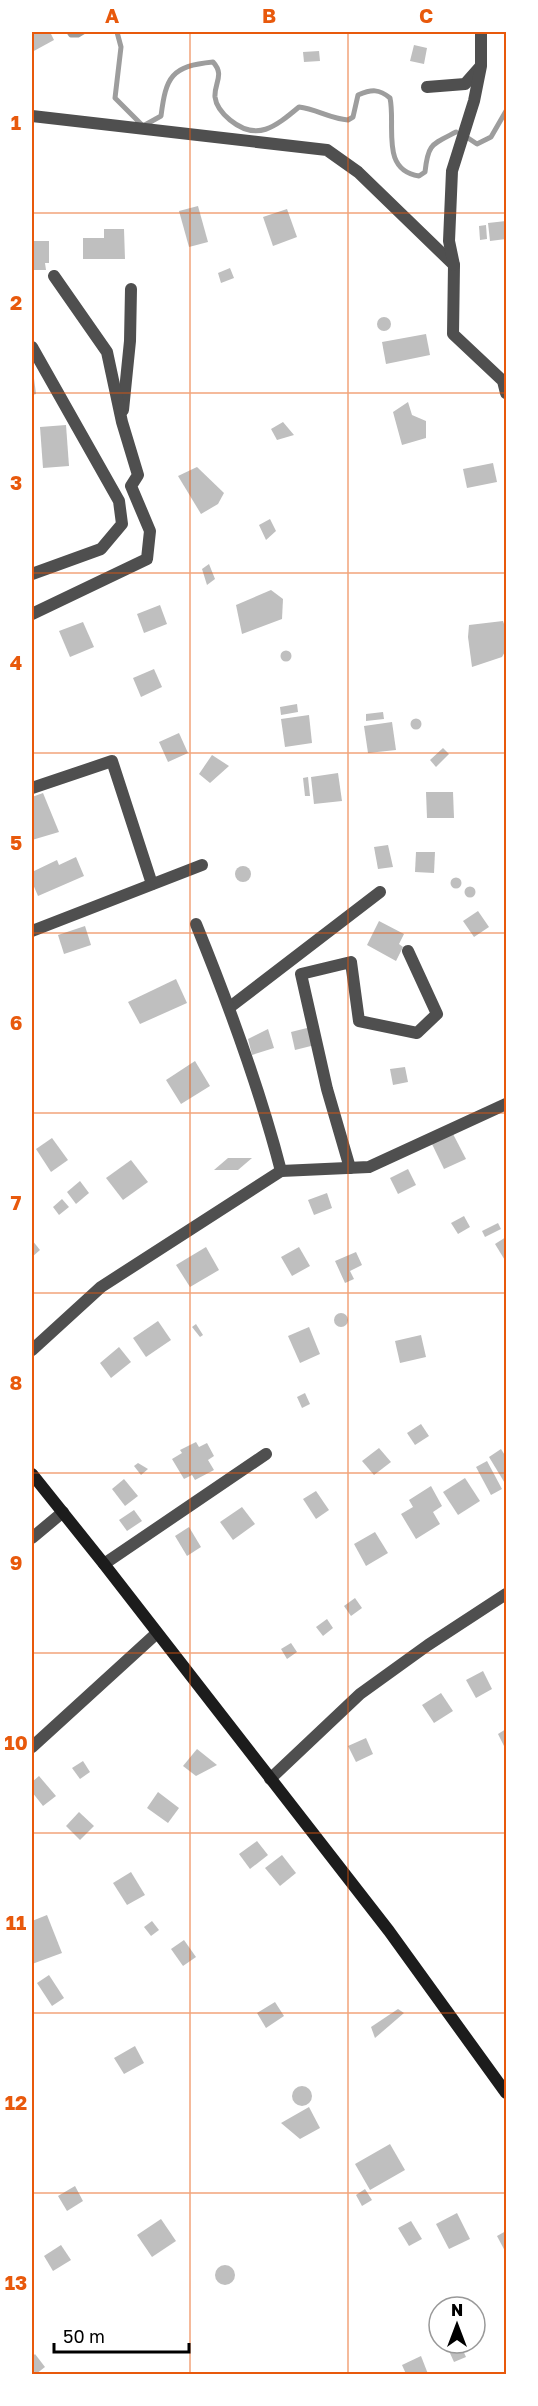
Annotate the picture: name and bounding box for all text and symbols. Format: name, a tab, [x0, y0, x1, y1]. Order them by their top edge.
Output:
text: A	[105, 3, 119, 27]
text: B	[262, 3, 276, 27]
text: C	[419, 3, 433, 27]
text: 1	[11, 110, 21, 134]
text: 2	[10, 290, 22, 314]
text: 3	[10, 470, 22, 494]
text: 4	[10, 650, 22, 674]
text: 5	[10, 830, 22, 854]
text: 6	[10, 1010, 22, 1034]
text: 7	[11, 1190, 22, 1214]
text: 8	[10, 1370, 22, 1394]
text: 9	[10, 1550, 22, 1574]
text: 10	[4, 1730, 28, 1754]
text: 11	[6, 1910, 26, 1934]
text: 12	[5, 2090, 27, 2114]
text: 13	[5, 2270, 27, 2294]
north arrow	[427, 2295, 487, 2355]
text: N	[451, 2300, 463, 2320]
scale bar	[54, 2316, 189, 2354]
text: 50 m	[63, 2325, 105, 2347]

